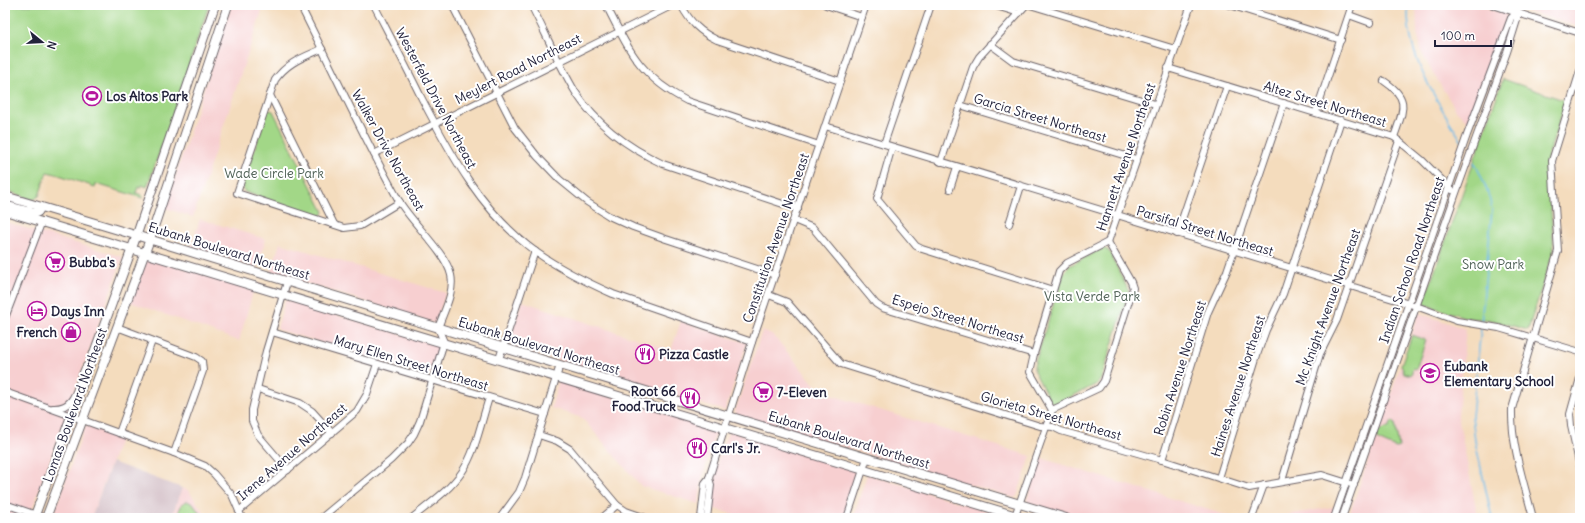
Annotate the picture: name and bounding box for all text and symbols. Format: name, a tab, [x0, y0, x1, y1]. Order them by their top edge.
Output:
north arrow	[22, 22, 62, 62]
scale bar	[1435, 22, 1511, 48]
street label: Westerfeld Drive Northeast	[392, 25, 481, 172]
text: 100 m	[1441, 28, 1475, 43]
street label: Meylert Road Northeast	[452, 30, 584, 108]
text: N	[44, 39, 59, 51]
street label: Altez Street Northeast	[1261, 77, 1389, 131]
street label: Hannett Avenue Northeast	[1093, 80, 1160, 233]
sports icon: Los Altos Park	[81, 85, 103, 107]
street label: Walker Drive Northeast	[348, 87, 429, 214]
place label: Los Altos Park	[106, 88, 188, 105]
street label: Garcia Street Northeast	[972, 90, 1109, 146]
street label: Constitution Avenue Northeast	[739, 150, 813, 325]
park label: Wade Circle Park	[224, 165, 324, 182]
street label: Indian School Road Northeast	[1375, 174, 1449, 346]
street label: Parsifal Street Northeast	[1134, 202, 1276, 260]
street label: Eubank Boulevard Northeast	[146, 218, 312, 284]
street label: Mc Knight Avenue Northeast	[1292, 226, 1364, 388]
supermarket icon: Bubba's	[44, 251, 66, 273]
place label: Bubba's	[69, 254, 115, 271]
park label: Snow Park	[1462, 256, 1524, 273]
park label: Vista Verde Park	[1044, 288, 1140, 305]
street label: Espejo Street Northeast	[890, 291, 1027, 347]
street label: Robin Avenue Northeast	[1150, 298, 1210, 438]
hotel icon: Days Inn	[26, 300, 48, 322]
place label: Days Inn	[51, 303, 105, 320]
street label: Haines Avenue Northeast	[1207, 312, 1269, 459]
street label: Eubank Boulevard Northeast	[456, 313, 622, 379]
shop icon: French	[60, 321, 82, 343]
place label: French	[17, 324, 57, 341]
street label: Lomas Boulevard Northeast	[39, 325, 111, 485]
street label: Mary Ellen Street Northeast	[332, 331, 491, 395]
restaurant icon: Pizza Castle	[634, 343, 656, 365]
place label: Pizza Castle	[659, 346, 729, 363]
place label: Eubank Elementary School	[1444, 358, 1554, 390]
school or university icon: Eubank Elementary School	[1419, 362, 1441, 384]
supermarket icon: 7-Eleven	[752, 381, 774, 403]
place label: Root 66 Food Truck	[612, 383, 676, 415]
place label: 7-Eleven	[777, 384, 827, 401]
restaurant icon: Root 66 Food Truck	[679, 387, 701, 409]
street label: Glorieta Street Northeast	[979, 388, 1124, 444]
street label: Irene Avenue Northeast	[234, 399, 351, 504]
street label: Eubank Boulevard Northeast	[766, 407, 932, 473]
restaurant icon: Carl's Jr.	[686, 437, 708, 459]
place label: Carl's Jr.	[711, 440, 761, 457]

